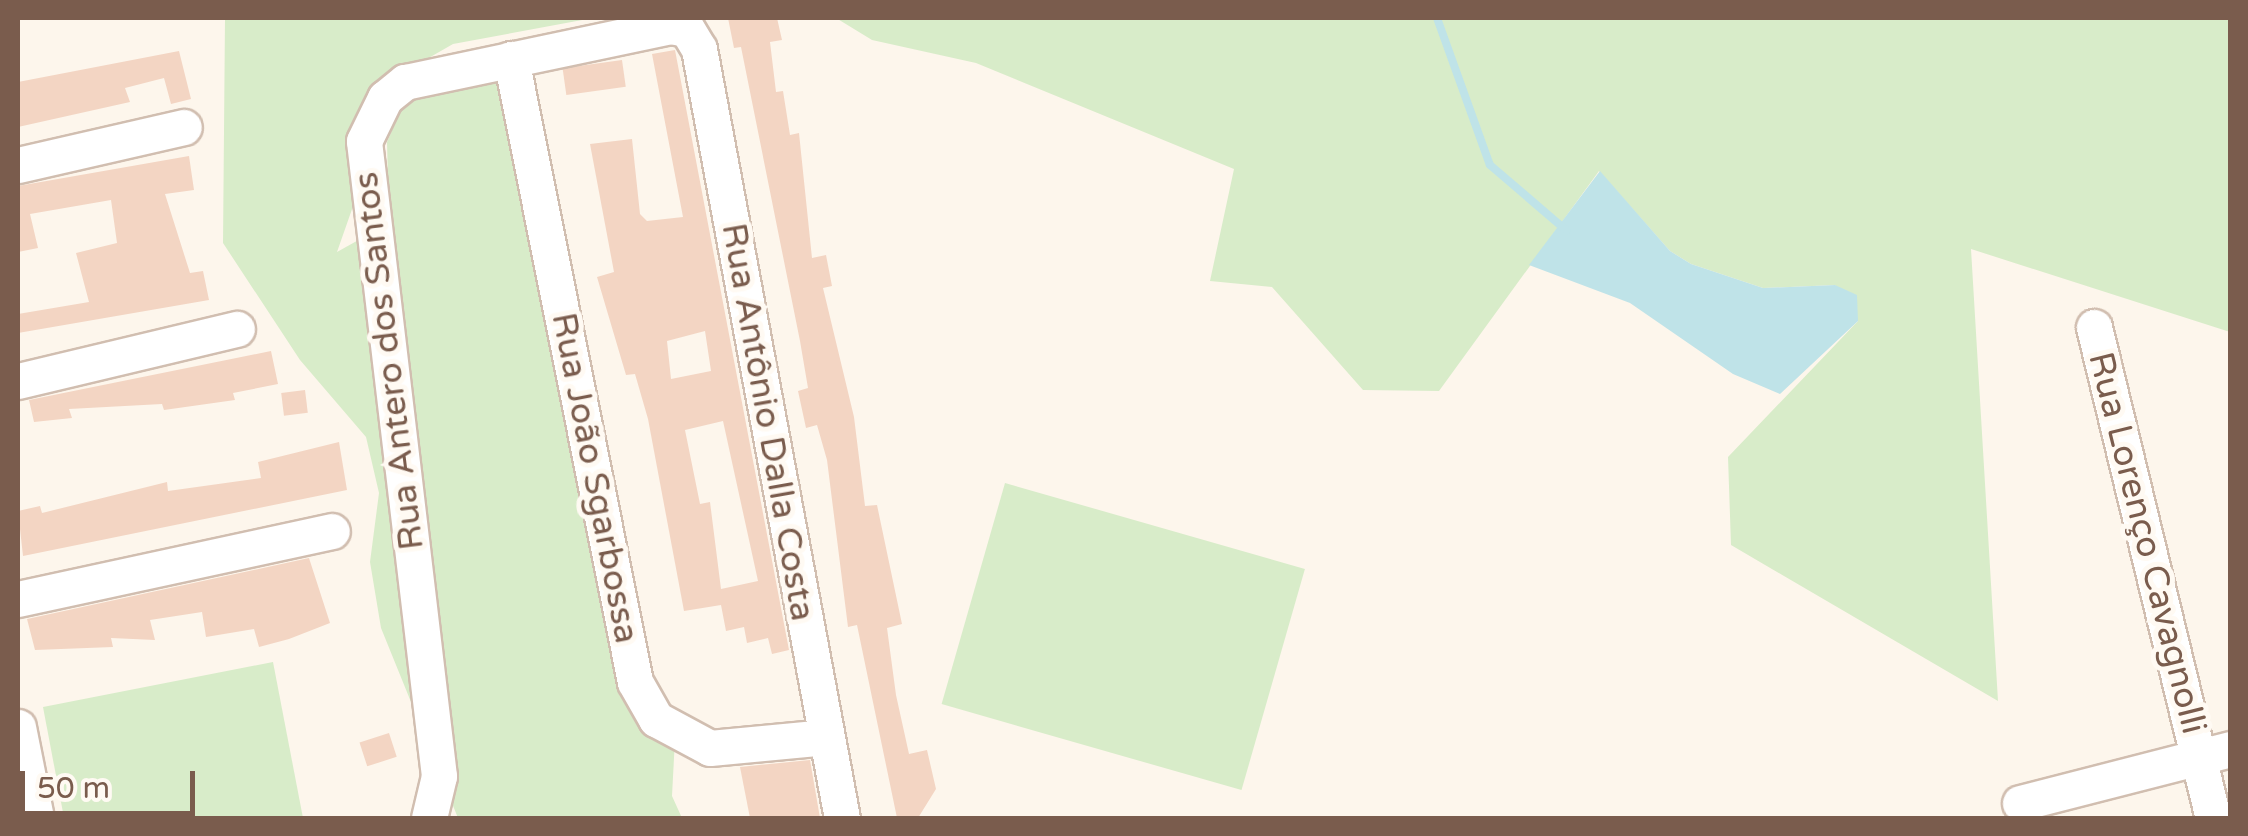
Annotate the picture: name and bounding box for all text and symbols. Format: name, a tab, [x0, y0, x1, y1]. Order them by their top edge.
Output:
street label: Rua Antero dos Santos	[345, 170, 433, 552]
street label: Rua Antônio Dalla Costa	[712, 220, 824, 624]
street label: Rua João Sgarbossa	[542, 309, 648, 647]
street label: Rua Lorenço Cavagnolli	[2079, 348, 2215, 738]
scale bar	[25, 751, 200, 813]
text: 50 m	[37, 770, 110, 807]

